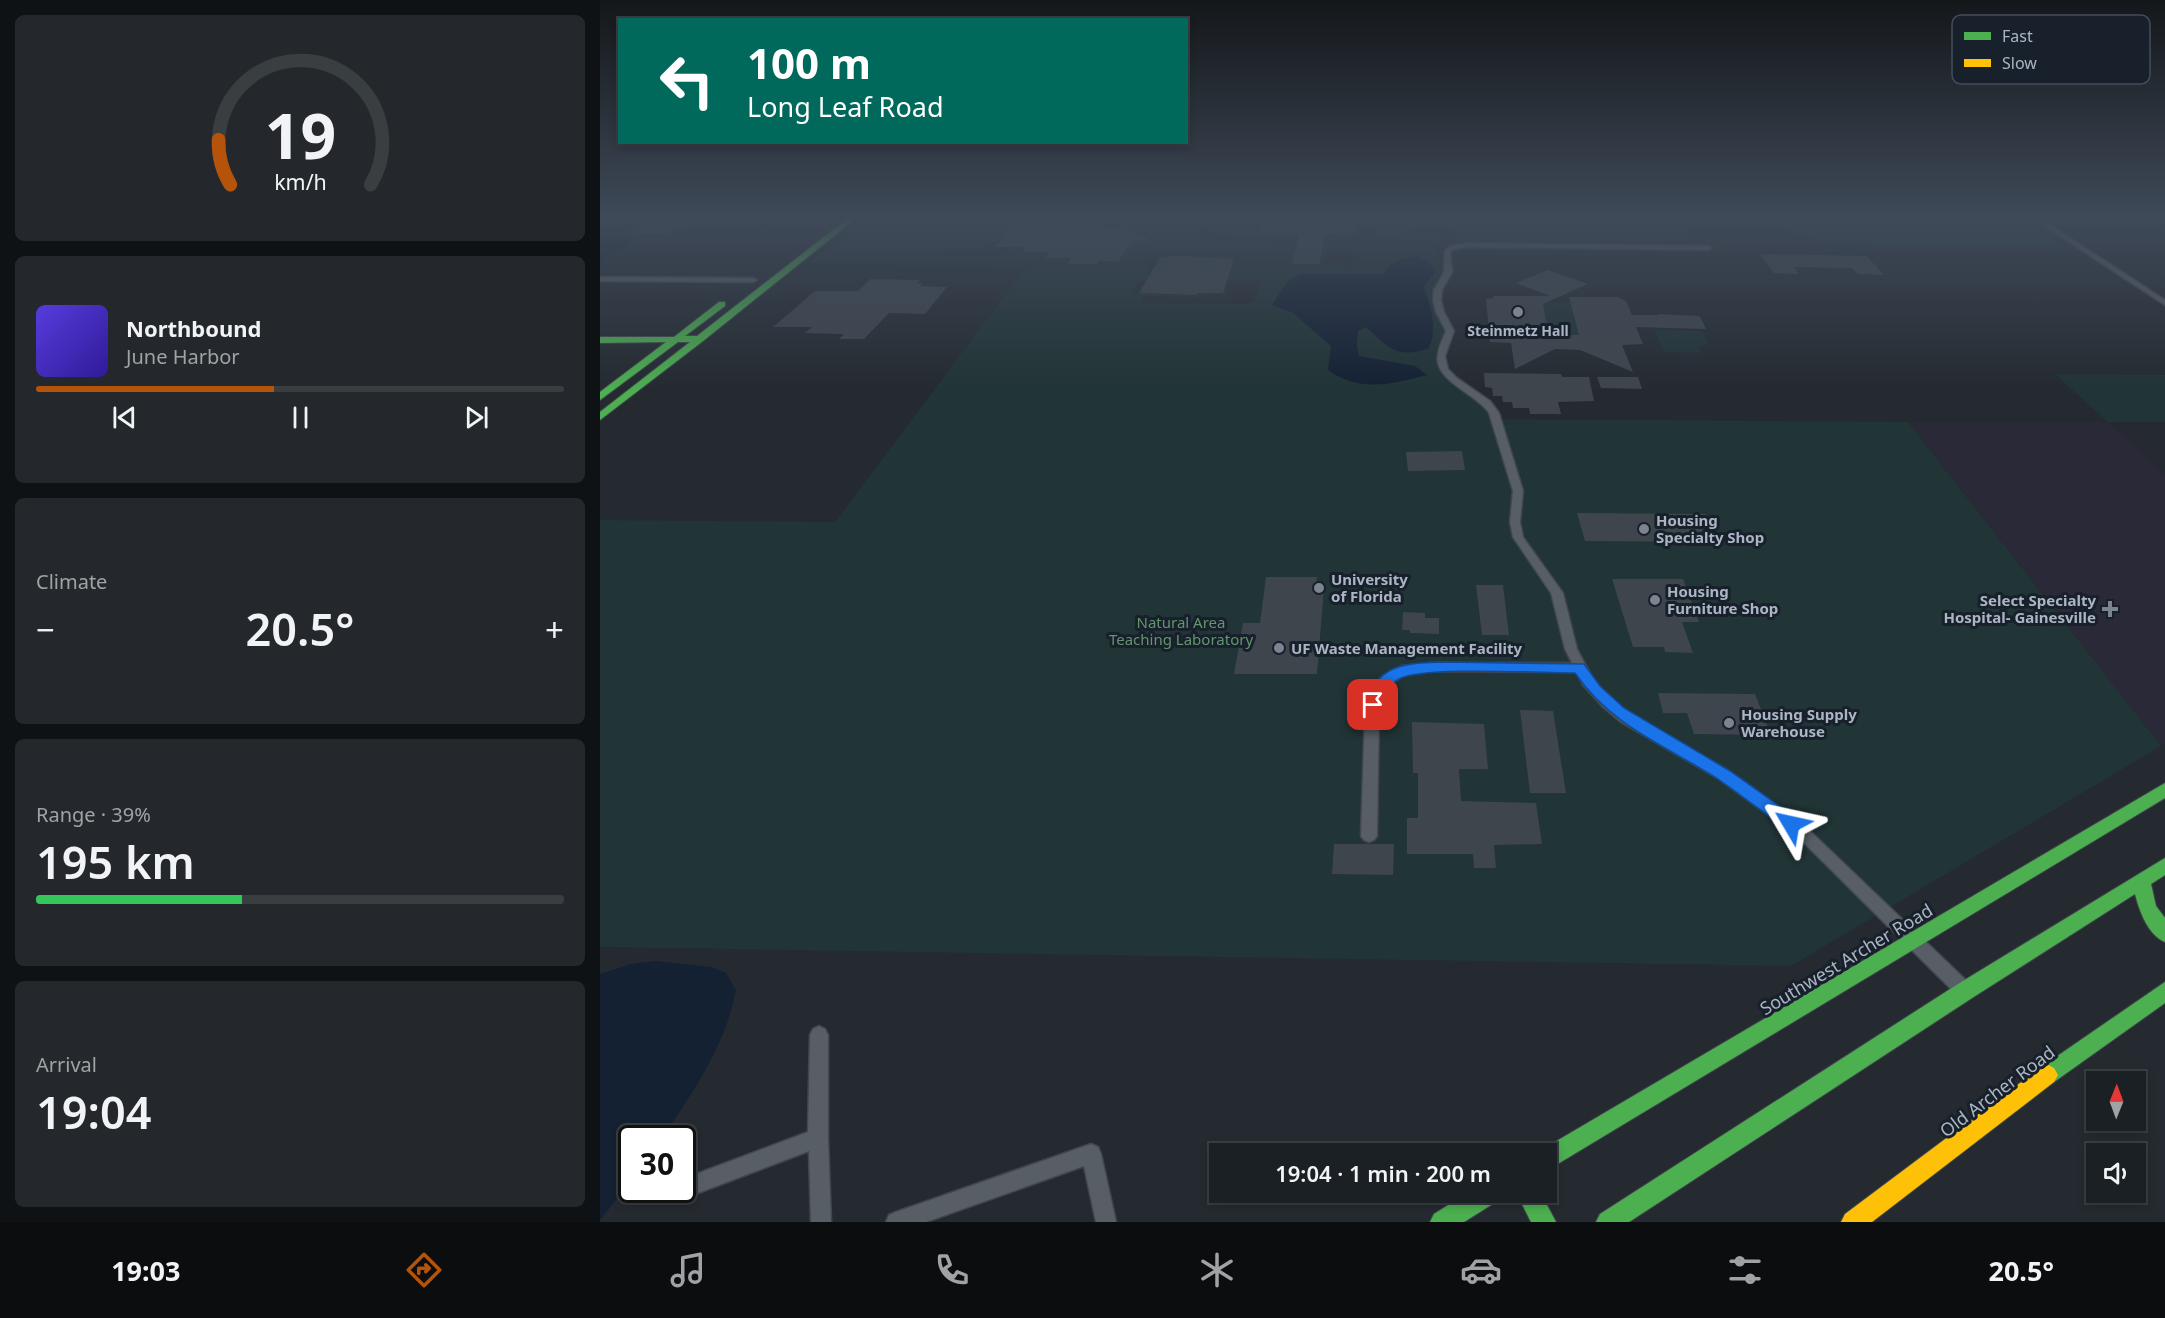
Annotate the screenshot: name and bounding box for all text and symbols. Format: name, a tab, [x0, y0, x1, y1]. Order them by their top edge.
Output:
legend	[1952, 15, 2150, 84]
text: Fast	[2002, 25, 2033, 47]
text: 100 m	[747, 34, 871, 91]
icon: left	[648, 42, 726, 120]
text: Slow	[2002, 52, 2037, 74]
text: Long Leaf Road	[747, 88, 944, 125]
text: 19	[264, 92, 336, 177]
text: km/h	[274, 168, 326, 197]
marker: Steinmetz Hall	[1511, 305, 1525, 319]
text: Northbound	[126, 313, 261, 343]
place label: Steinmetz Hall	[1467, 321, 1569, 340]
text: June Harbor	[126, 343, 240, 370]
icon: previous	[108, 401, 141, 434]
icon: pause	[284, 401, 317, 434]
icon: next	[460, 401, 493, 434]
place label: Housing Specialty Shop	[1656, 510, 1764, 547]
marker: Housing Specialty Shop	[1637, 522, 1651, 536]
text: Climate	[36, 568, 107, 595]
place label: University of Florida	[1331, 569, 1408, 606]
marker: University of Florida	[1312, 581, 1326, 595]
place label: Housing Furniture Shop	[1667, 581, 1778, 618]
place label: Select Specialty Hospital- Gainesville	[1943, 590, 2096, 627]
marker: Housing Furniture Shop	[1648, 593, 1662, 607]
text: 20.5°	[246, 598, 354, 659]
marker: Select Specialty Hospital- Gainesville	[2101, 600, 2119, 618]
text: −	[36, 607, 55, 652]
text: +	[545, 607, 564, 652]
park label: Natural Area Teaching Laboratory	[1109, 612, 1253, 649]
place label: UF Waste Management Facility	[1291, 638, 1523, 658]
marker: UF Waste Management Facility	[1272, 641, 1286, 655]
pin	[1347, 679, 1398, 730]
icon: arrive	[1356, 688, 1389, 721]
place label: Housing Supply Warehouse	[1741, 704, 1857, 741]
marker: Housing Supply Warehouse	[1722, 716, 1736, 730]
position arrow	[1759, 792, 1823, 856]
text: Range · 39%	[36, 801, 151, 828]
text: 195 km	[36, 831, 195, 892]
street label: Southwest Archer Road	[1755, 898, 1937, 1020]
street label: Old Archer Road	[1935, 1040, 2059, 1142]
text: Arrival	[36, 1051, 97, 1078]
north arrow	[2086, 1071, 2146, 1131]
map controls	[2086, 1071, 2146, 1203]
text: 19:04	[36, 1081, 151, 1142]
speed limit sign: 30	[618, 1125, 696, 1203]
button: sound	[2086, 1143, 2146, 1203]
text: 19:04 · 1 min · 200 m	[1275, 1158, 1491, 1188]
icon: directions	[403, 1249, 445, 1291]
icon: music	[667, 1249, 709, 1291]
icon: phone	[931, 1249, 973, 1291]
icon: climate	[1196, 1249, 1238, 1291]
icon: car	[1460, 1249, 1502, 1291]
icon: filters	[1724, 1249, 1766, 1291]
text: 19:03	[111, 1252, 181, 1289]
text: 20.5°	[1988, 1252, 2054, 1289]

